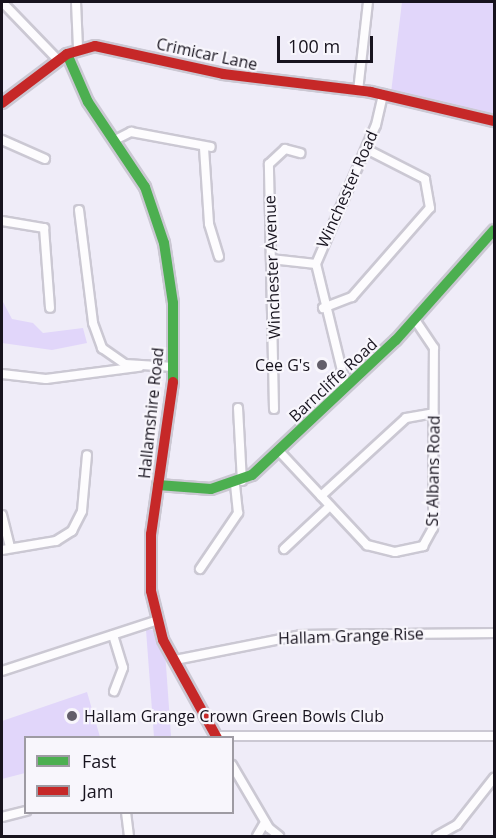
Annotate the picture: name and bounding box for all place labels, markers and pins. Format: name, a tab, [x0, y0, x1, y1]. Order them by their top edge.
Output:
place label: Cee G's	[255, 355, 310, 375]
marker: Cee G's	[315, 358, 329, 372]
place label: Hallam Grange Crown Green Bowls Club	[84, 706, 384, 726]
marker: Hallam Grange Crown Green Bowls Club	[65, 709, 79, 723]

